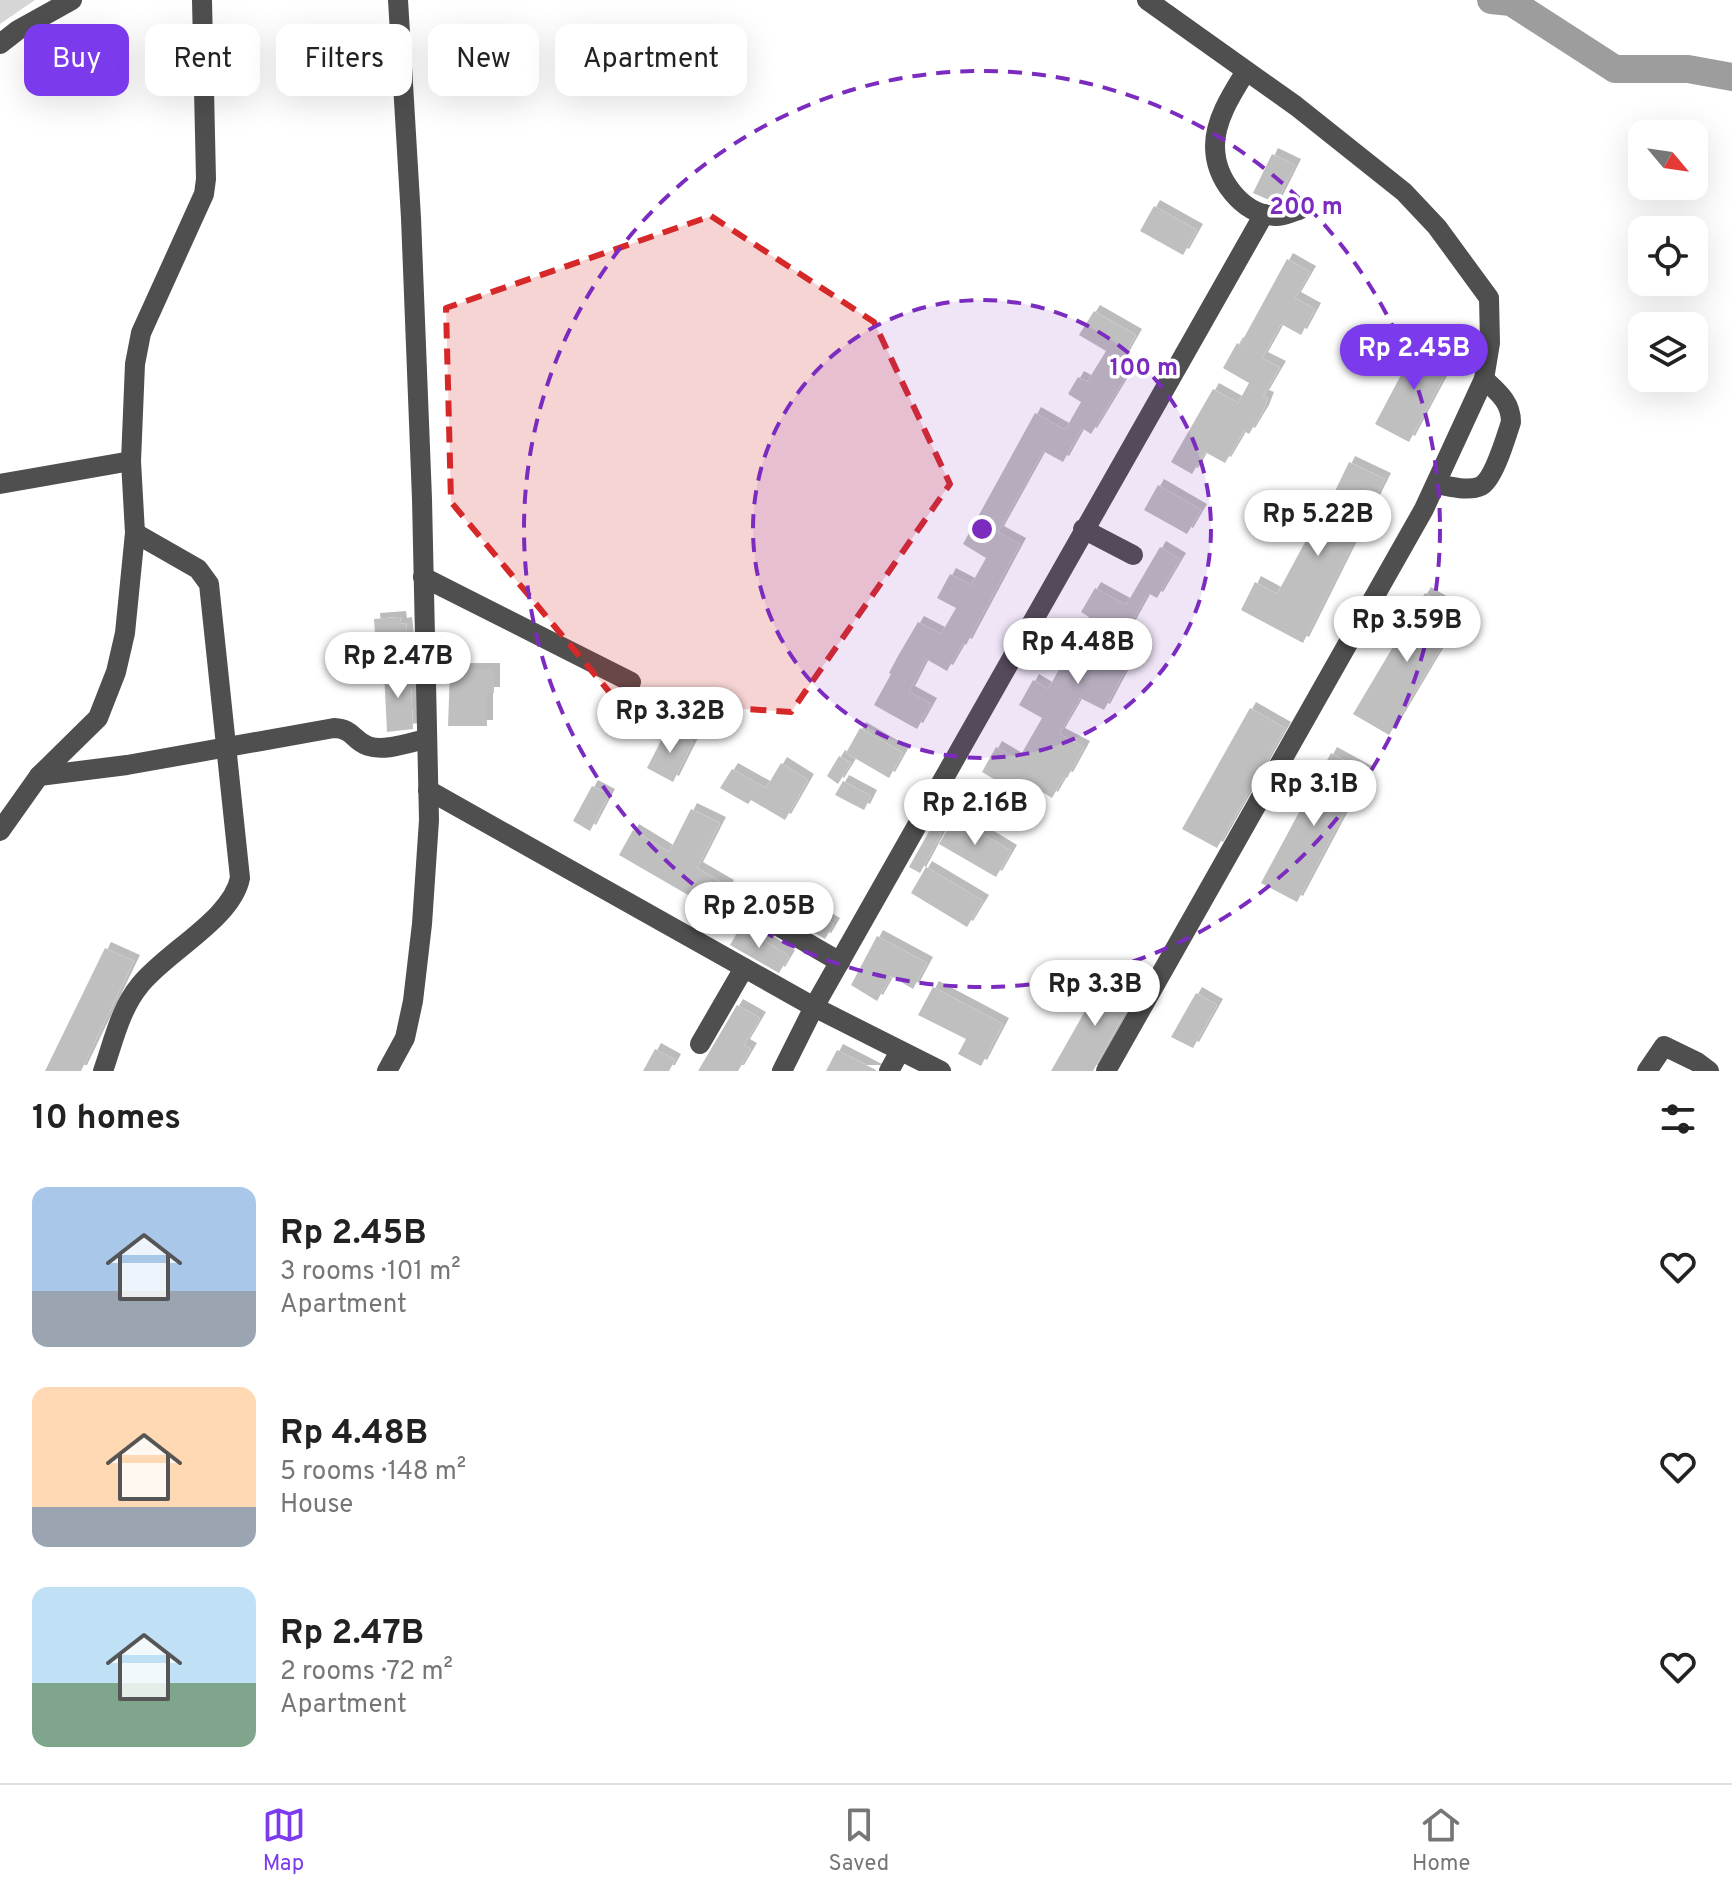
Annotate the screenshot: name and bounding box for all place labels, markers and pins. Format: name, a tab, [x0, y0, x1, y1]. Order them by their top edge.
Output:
pin: Rp 2.45B	[1331, 324, 1497, 392]
pin: Rp 5.22B	[1235, 490, 1401, 558]
centre of rings	[968, 515, 996, 543]
pin: Rp 3.59B	[1324, 596, 1490, 664]
pin: Rp 4.48B	[995, 618, 1161, 686]
pin: Rp 2.47B	[315, 632, 481, 700]
pin: Rp 3.32B	[587, 687, 753, 755]
pin: Rp 3.1B	[1240, 760, 1388, 828]
pin: Rp 2.16B	[892, 779, 1058, 847]
pin: Rp 2.05B	[676, 882, 842, 950]
pin: Rp 3.3B	[1021, 960, 1169, 1028]

